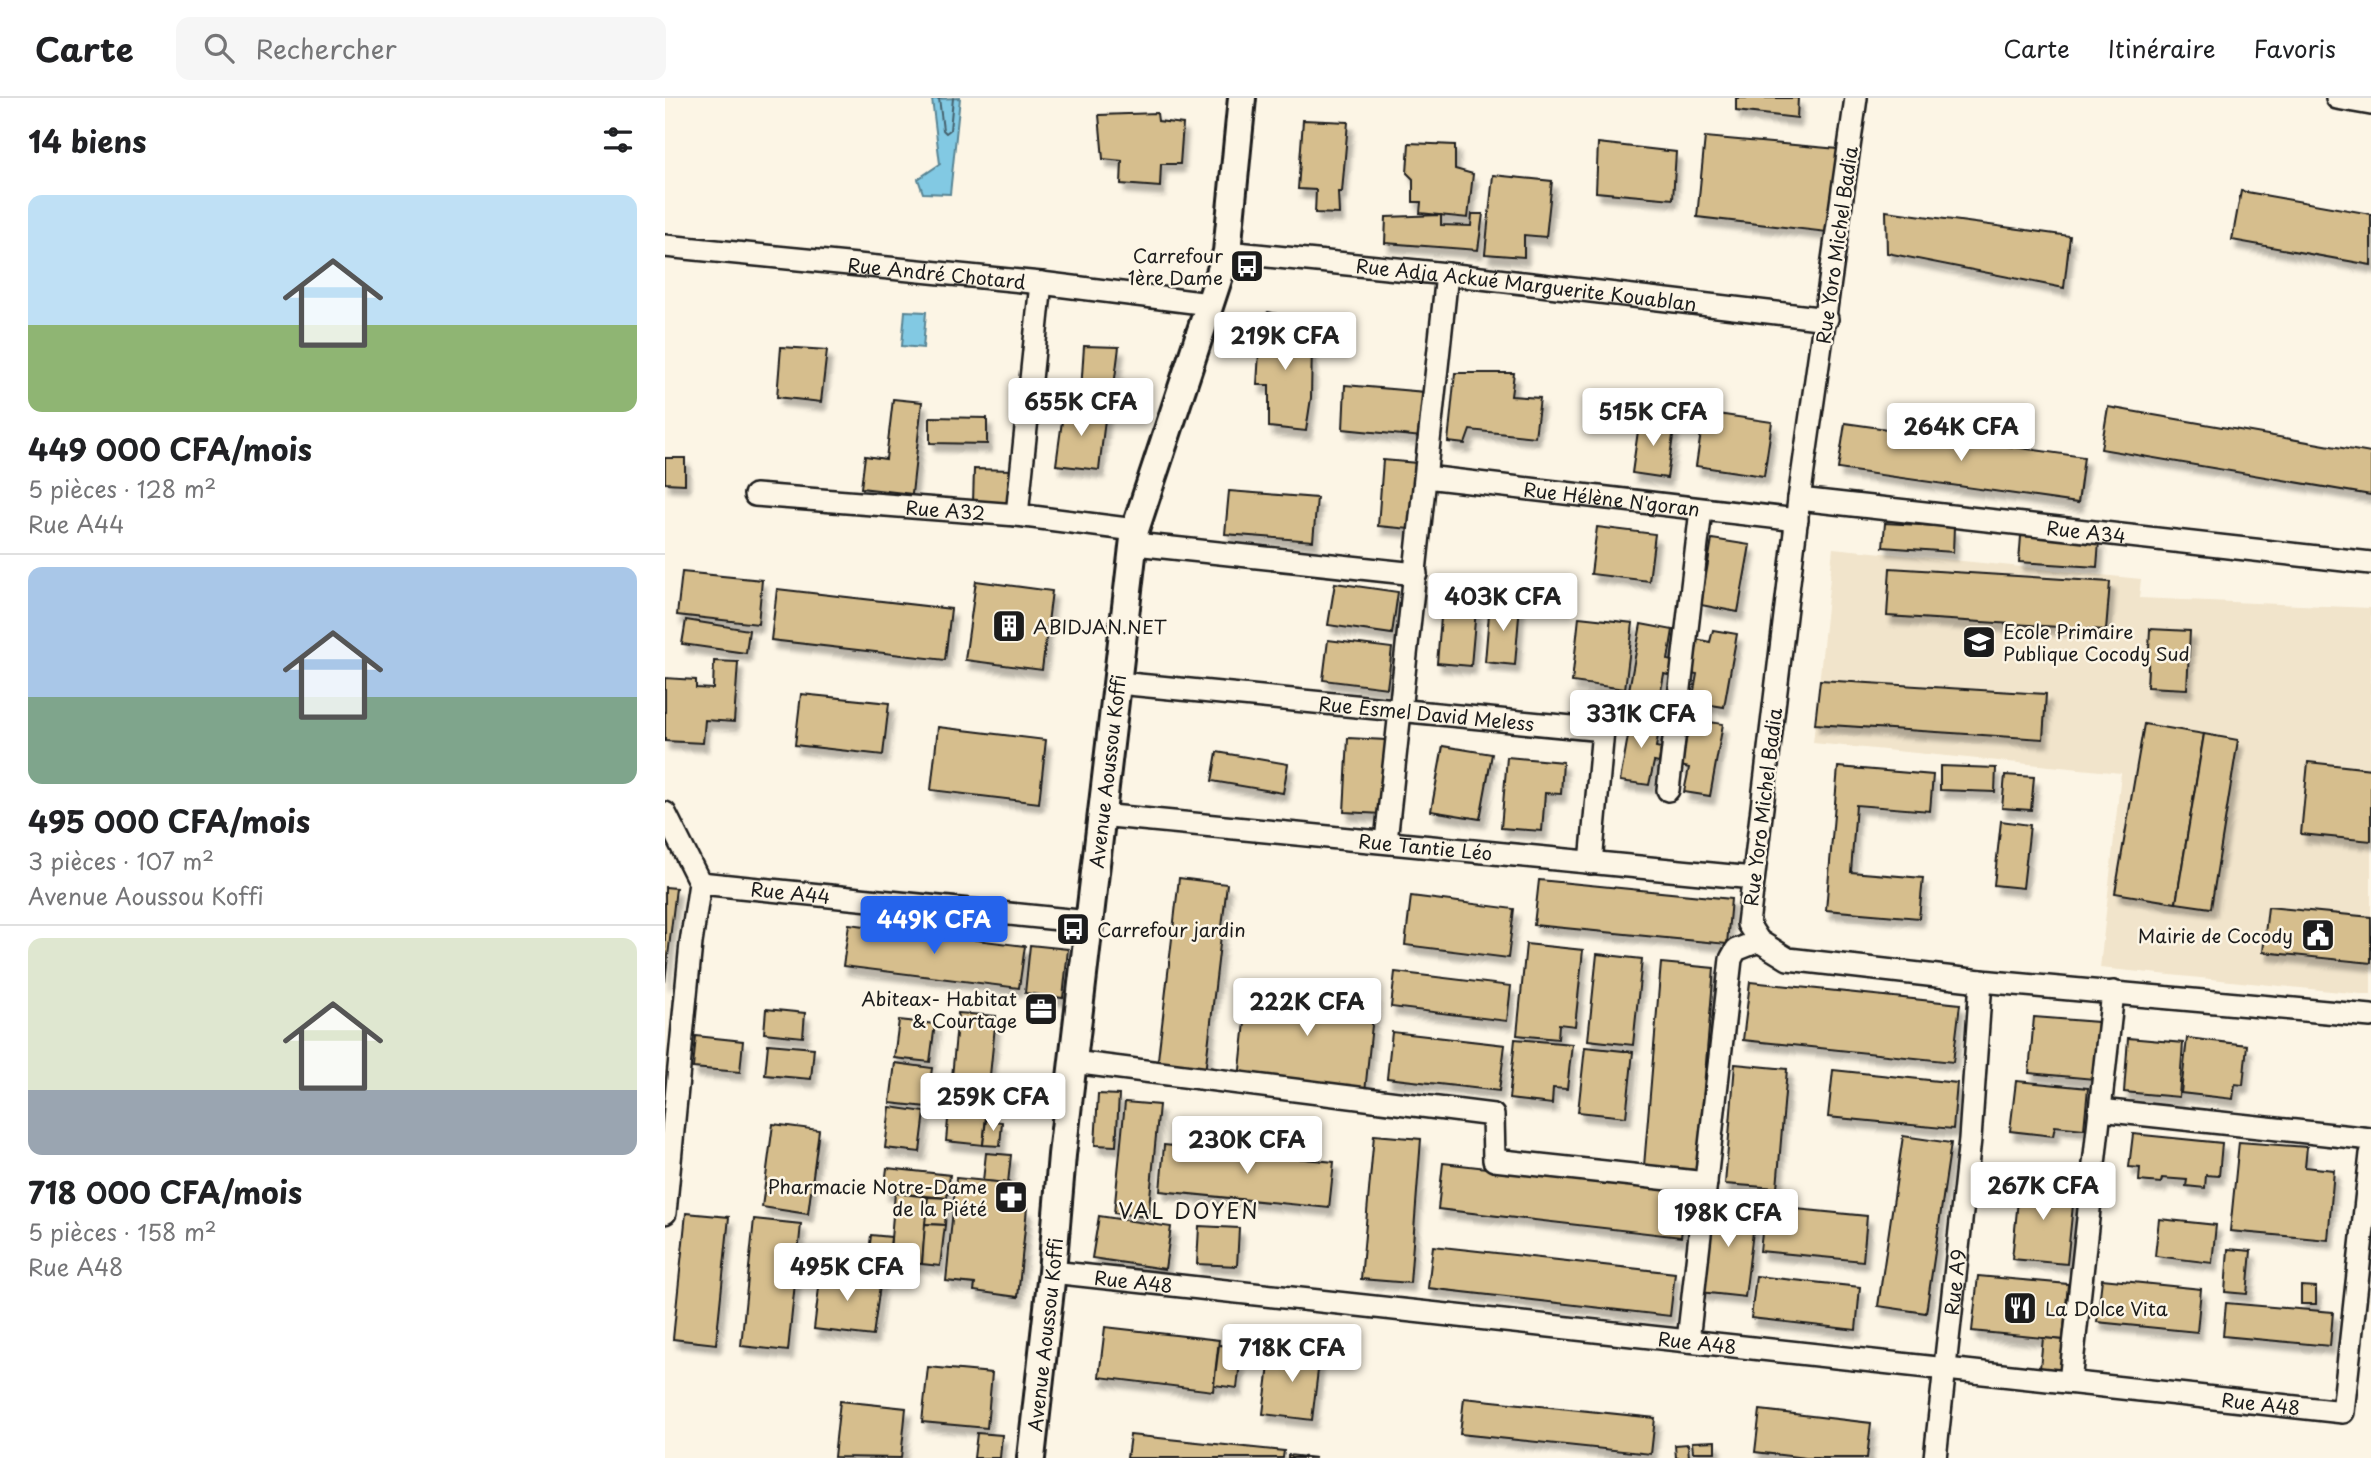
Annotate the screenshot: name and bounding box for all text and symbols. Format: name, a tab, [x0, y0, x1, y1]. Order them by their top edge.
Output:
search box	[176, 17, 666, 80]
text: Carte	[35, 23, 134, 73]
icon: search	[200, 29, 238, 67]
text: Rechercher	[256, 29, 397, 68]
text: Carte	[2003, 30, 2070, 66]
text: Itinéraire	[2108, 30, 2216, 66]
text: Favoris	[2254, 30, 2336, 66]
text: 14 biens	[28, 118, 147, 163]
icon: filters	[599, 121, 637, 159]
street label: Rue Yoro Michel Badia	[1808, 144, 1864, 346]
icon: home	[270, 240, 396, 366]
place label: Carrefour 1ère Dame	[1128, 241, 1223, 291]
bus stop icon: Carrefour 1ère Dame	[1228, 247, 1266, 285]
street label: Rue André Chotard	[846, 250, 1027, 295]
street label: Rue Adja Ackué Marguerite Kouablan	[1355, 251, 1698, 317]
pin: 219K CFA	[1213, 313, 1357, 372]
text: 219K CFA	[1230, 317, 1340, 352]
pin: 655K CFA	[1009, 378, 1153, 438]
text: 655K CFA	[1024, 383, 1138, 418]
pin: 515K CFA	[1581, 388, 1725, 448]
text: 515K CFA	[1598, 393, 1708, 428]
pin: 264K CFA	[1889, 404, 2033, 463]
text: 264K CFA	[1903, 408, 2019, 443]
text: 449 000 CFA/mois	[28, 426, 312, 471]
text: 5 pièces · 128 m²	[28, 471, 216, 506]
street label: Rue Hélène N'goran	[1522, 474, 1701, 523]
street label: Rue A32	[904, 493, 986, 527]
text: Rue A44	[28, 506, 125, 541]
street label: Rue A34	[2045, 513, 2127, 549]
pin: 403K CFA	[1431, 574, 1575, 633]
text: 403K CFA	[1444, 578, 1562, 613]
building icon: ABIDJAN.NET	[990, 607, 1028, 645]
icon: home	[270, 612, 396, 738]
place label: ABIDJAN.NET	[1033, 612, 1167, 640]
place label: Ecole Primaire Publique Cocody Sud	[2003, 617, 2190, 667]
school or university icon: Ecole Primaire Publique Cocody Sud	[1960, 623, 1998, 661]
street label: Avenue Aoussou Koffi	[1082, 673, 1132, 870]
street label: Rue Esmel David Meless	[1318, 689, 1536, 737]
pin: 331K CFA	[1569, 690, 1713, 750]
text: 331K CFA	[1586, 695, 1696, 730]
street label: Rue Yoro Michel Badia	[1736, 706, 1788, 908]
text: 495 000 CFA/mois	[28, 798, 310, 843]
street label: Rue Tantie Léo	[1357, 826, 1494, 867]
text: 3 pièces · 107 m²	[28, 843, 214, 878]
street label: Rue A44	[749, 874, 832, 910]
text: Avenue Aoussou Koffi	[28, 878, 264, 913]
pin: 449K CFA	[862, 896, 1006, 956]
text: 449K CFA	[877, 901, 991, 936]
bus stop icon: Carrefour jardin	[1054, 910, 1092, 948]
place label: Carrefour jardin	[1097, 915, 1246, 943]
public building icon: Mairie de Cocody	[2299, 916, 2337, 954]
place label: Mairie de Cocody	[2138, 921, 2293, 949]
pin: 222K CFA	[1235, 978, 1379, 1038]
icon: home	[270, 983, 396, 1109]
text: 222K CFA	[1249, 983, 1365, 1018]
place label: Abiteax- Habitat & Courtage	[861, 984, 1017, 1034]
office icon: Abiteax- Habitat & Courtage	[1022, 990, 1060, 1028]
pin: 259K CFA	[921, 1074, 1065, 1133]
text: 259K CFA	[936, 1078, 1050, 1113]
pin: 230K CFA	[1175, 1116, 1319, 1176]
text: 230K CFA	[1188, 1121, 1306, 1156]
pin: 267K CFA	[1971, 1162, 2115, 1222]
text: 267K CFA	[1987, 1167, 2099, 1202]
text: 718 000 CFA/mois	[28, 1169, 302, 1214]
place label: Pharmacie Notre-Dame de la Piété	[768, 1172, 987, 1222]
pharmacy icon: Pharmacie Notre-Dame de la Piété	[992, 1178, 1030, 1216]
pin: 198K CFA	[1656, 1190, 1800, 1249]
district label: VAL DOYEN	[1118, 1194, 1260, 1226]
text: 198K CFA	[1674, 1194, 1782, 1229]
text: 5 pièces · 158 m²	[28, 1214, 217, 1249]
street label: Avenue Aoussou Koffi	[1020, 1237, 1069, 1433]
pin: 495K CFA	[775, 1244, 919, 1303]
text: 495K CFA	[790, 1248, 904, 1283]
street label: Rue A9	[1937, 1248, 1972, 1317]
text: Rue A48	[28, 1249, 123, 1284]
street label: Rue A48	[1093, 1263, 1174, 1299]
restaurant icon: La Dolce Vita	[2001, 1289, 2039, 1327]
place label: La Dolce Vita	[2045, 1294, 2168, 1322]
pin: 718K CFA	[1220, 1324, 1364, 1384]
street label: Rue A48	[1656, 1324, 1738, 1360]
text: 718K CFA	[1238, 1329, 1346, 1364]
street label: Rue A48	[2220, 1385, 2302, 1421]

